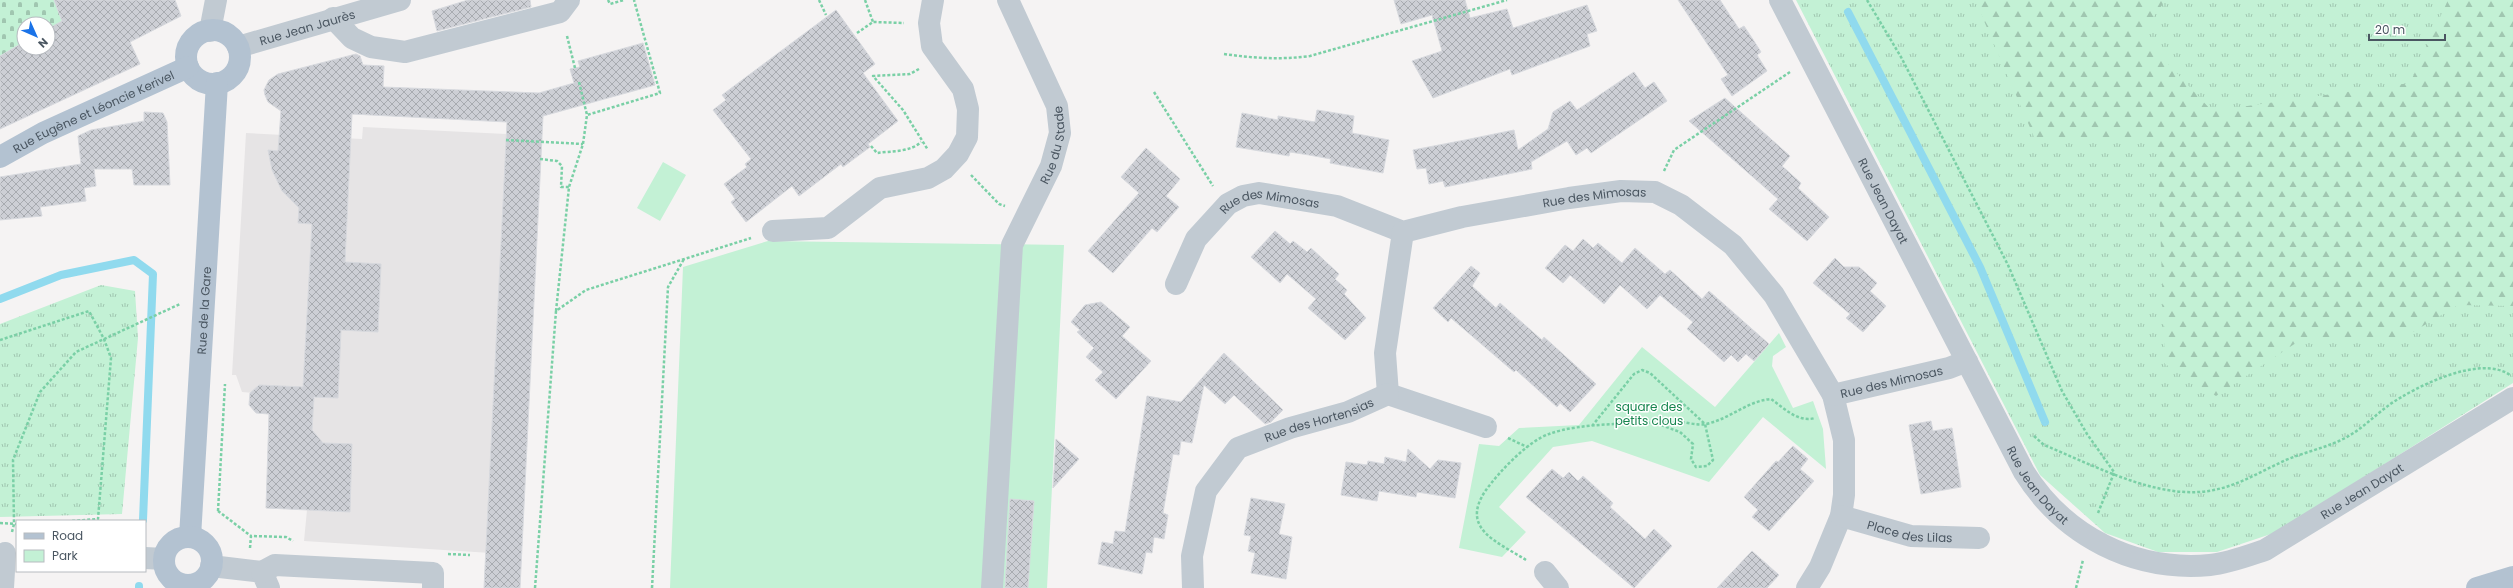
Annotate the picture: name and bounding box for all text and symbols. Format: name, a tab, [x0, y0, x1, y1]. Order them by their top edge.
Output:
street label: Rue Jean Jaurès	[257, 5, 357, 49]
north arrow	[16, 16, 56, 56]
scale bar	[2369, 16, 2445, 42]
text: 20 m	[2375, 21, 2405, 38]
text: N	[34, 34, 52, 52]
street label: Rue Eugène et Léoncie Kerivel	[10, 66, 177, 157]
street label: Rue du Stade	[1035, 105, 1069, 186]
street label: Rue Jean Dayat	[1855, 155, 1913, 247]
street label: Rue des Mimosas	[1541, 182, 1647, 211]
street label: Rue des Mimosas	[1215, 184, 1321, 217]
street label: Rue de la Gare	[192, 266, 215, 355]
street label: Rue des Mimosas	[1839, 361, 1944, 402]
street label: Rue des Hortensias	[1262, 393, 1376, 446]
park label: square des petits clous	[1615, 398, 1683, 429]
street label: Rue Jean Dayat	[2003, 443, 2073, 528]
street label: Rue Jean Dayat	[2317, 459, 2406, 523]
street label: Place des Lilas	[1865, 515, 1953, 546]
legend	[16, 520, 146, 572]
text: Road	[52, 527, 83, 544]
text: Park	[52, 547, 79, 564]

